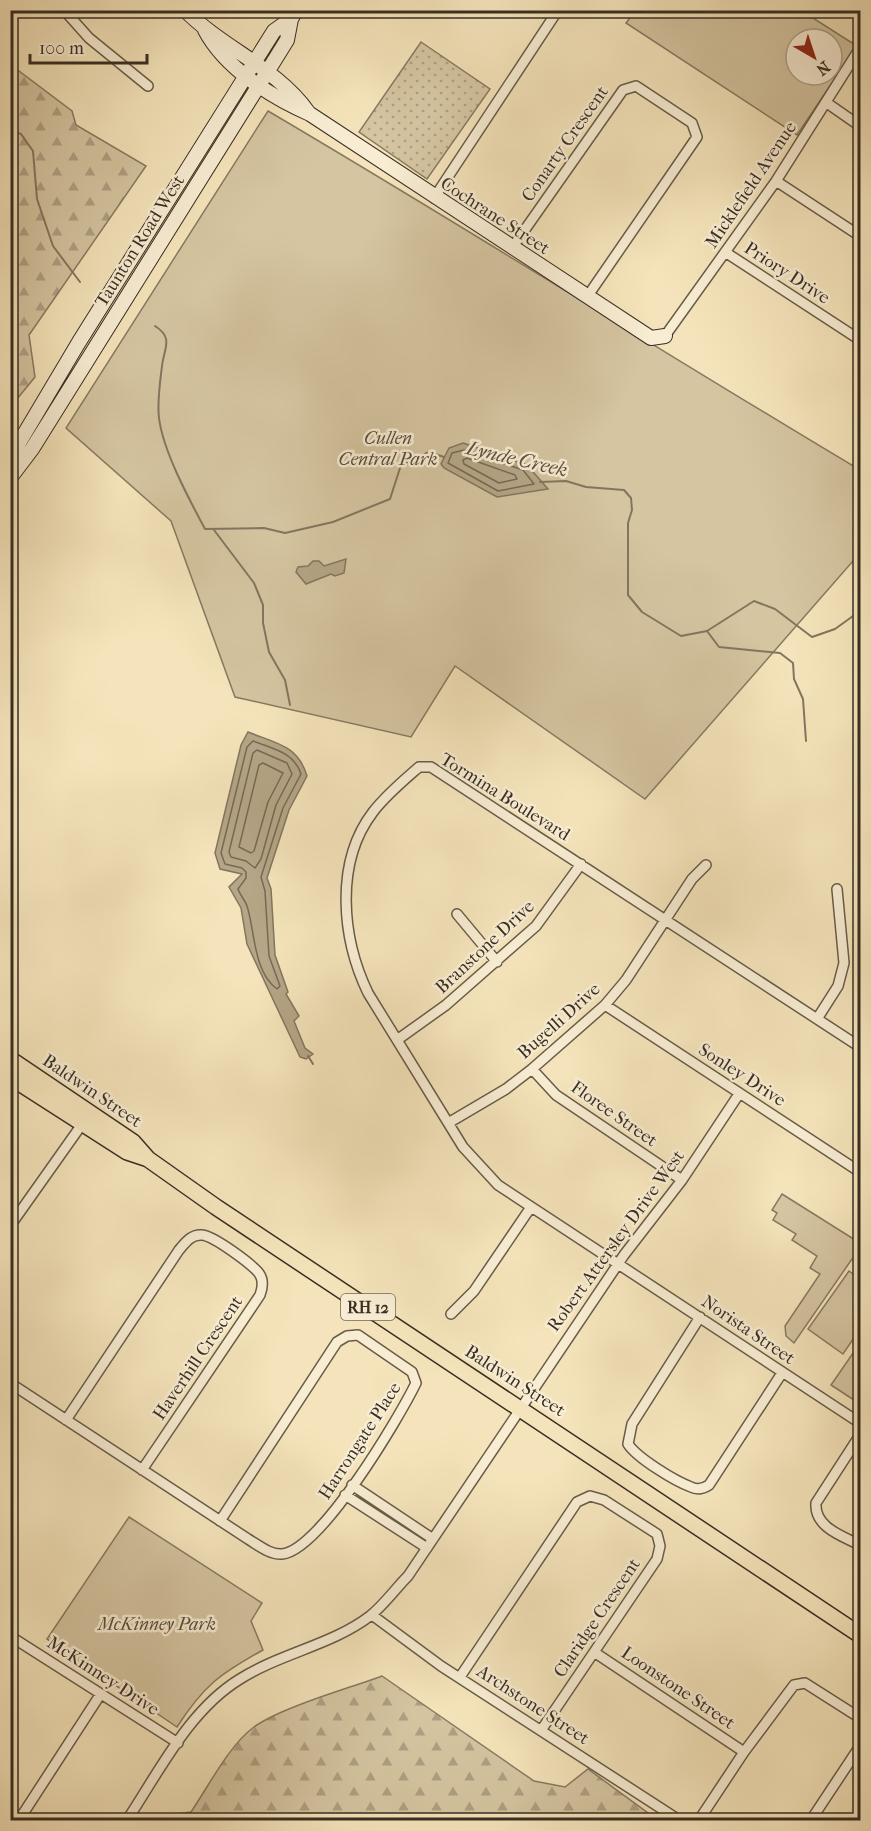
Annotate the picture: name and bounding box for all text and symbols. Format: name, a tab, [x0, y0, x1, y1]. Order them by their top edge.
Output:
scale bar	[30, 27, 147, 65]
north arrow	[784, 27, 844, 87]
text: 100 m	[39, 38, 84, 59]
text: N	[812, 57, 834, 80]
street label: Conarty Crescent	[517, 82, 613, 206]
street label: Micklefield Avenue	[701, 118, 801, 252]
street label: Taunton Road West	[91, 171, 189, 311]
street label: Cochrane Street	[437, 173, 554, 259]
street label: Priory Drive	[740, 238, 834, 308]
park label: Cullen Central Park	[339, 428, 437, 470]
water label: Lynde Creek	[462, 436, 570, 482]
street label: Tormina Boulevard	[436, 749, 574, 845]
street label: Branstone Drive	[431, 896, 539, 998]
street label: Bugelli Drive	[514, 979, 605, 1063]
street label: Sonley Drive	[694, 1039, 790, 1111]
street label: Baldwin Street	[38, 1050, 146, 1132]
street label: Floree Street	[567, 1077, 662, 1152]
street label: Robert Attersley Drive West	[543, 1146, 689, 1336]
street label: Haverhill Crescent	[149, 1291, 248, 1424]
street label: Norista Street	[697, 1291, 799, 1369]
road number: RH 12	[341, 1294, 395, 1320]
street label: Baldwin Street	[461, 1341, 569, 1421]
street label: Harrongate Place	[314, 1378, 406, 1503]
street label: Claridge Crescent	[549, 1554, 645, 1682]
park label: McKinney Park	[96, 1614, 216, 1635]
street label: McKinney Drive	[43, 1632, 163, 1720]
street label: Loonstone Street	[617, 1642, 739, 1734]
street label: Archstone Street	[472, 1660, 594, 1750]

